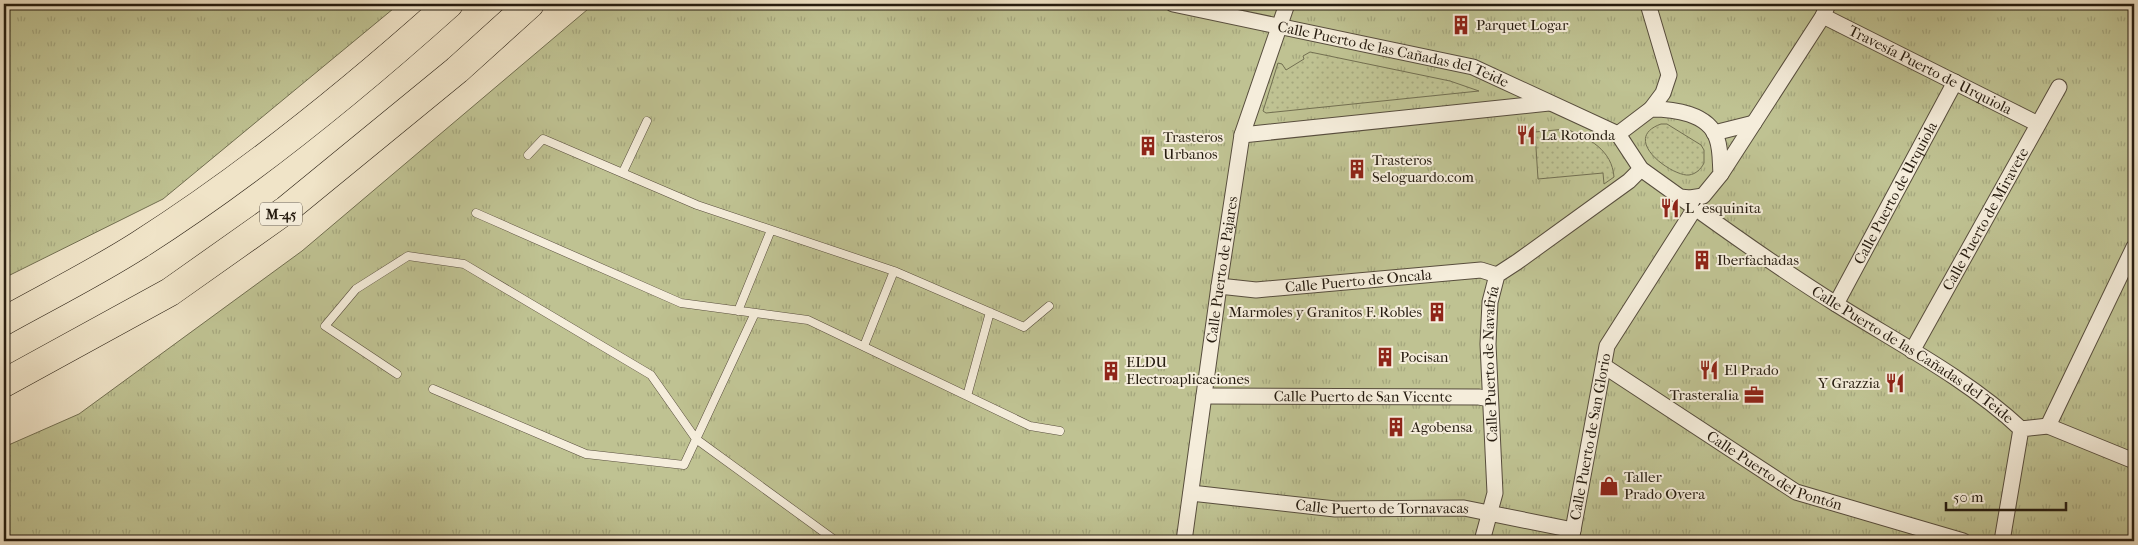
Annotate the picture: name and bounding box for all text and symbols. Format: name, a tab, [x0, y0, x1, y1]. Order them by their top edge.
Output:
building icon: Parquet Logar	[1450, 14, 1472, 36]
place label: Parquet Logar	[1476, 16, 1569, 34]
street label: Calle Puerto de las Cañadas del Teide	[1276, 17, 1512, 92]
street label: Travesía Puerto de Urquiola	[1846, 21, 2016, 119]
street label: Calle Puerto de Urquiola	[1850, 117, 1942, 267]
restaurant icon: La Rotonda	[1515, 124, 1537, 146]
place label: La Rotonda	[1541, 126, 1616, 144]
place label: Trasteros Urbanos	[1163, 128, 1224, 163]
building icon: Trasteros Urbanos	[1137, 135, 1159, 157]
street label: Calle Puerto de Miravete	[1938, 144, 2033, 294]
place label: Trasteros Seloguardo.com	[1372, 151, 1474, 186]
building icon: Trasteros Seloguardo.com	[1346, 158, 1368, 180]
street label: Calle Puerto de Pajares	[1202, 195, 1242, 344]
restaurant icon: L´esquinita	[1659, 197, 1681, 219]
place label: L´esquinita	[1685, 199, 1762, 217]
road number: M-45	[260, 202, 302, 225]
building icon: Iberfachadas	[1691, 249, 1713, 271]
place label: Iberfachadas	[1717, 251, 1799, 269]
street label: Calle Puerto de Oncala	[1284, 265, 1434, 296]
street label: Calle Puerto de las Cañadas del Teide	[1808, 282, 2018, 427]
street label: Calle Puerto de Navafría	[1479, 283, 1503, 443]
building icon: Marmoles y Granitos F. Robles	[1426, 301, 1448, 323]
place label: Marmoles y Granitos F. Robles	[1229, 303, 1422, 321]
building icon: Pocisan	[1374, 346, 1396, 368]
place label: Pocisan	[1400, 348, 1449, 366]
street label: Calle Puerto de San Glorio	[1566, 351, 1615, 522]
place label: ELDU Electroaplicaciones	[1126, 353, 1250, 388]
restaurant icon: El Prado	[1698, 359, 1720, 381]
building icon: ELDU Electroaplicaciones	[1100, 360, 1122, 382]
place label: El Prado	[1724, 361, 1779, 379]
restaurant icon: Y Grazzia	[1884, 372, 1906, 394]
place label: Y Grazzia	[1817, 374, 1881, 392]
office icon: Trasteralia	[1743, 384, 1765, 406]
place label: Trasteralia	[1669, 386, 1740, 404]
street label: Calle Puerto de San Vicente	[1274, 387, 1453, 406]
building icon: Agobensa	[1385, 416, 1407, 438]
place label: Agobensa	[1410, 418, 1474, 436]
street label: Calle Puerto del Pontón	[1703, 427, 1845, 514]
place label: Taller Prado Overa	[1624, 468, 1706, 503]
shop icon: Taller Prado Overa	[1598, 475, 1620, 497]
scale bar	[1946, 480, 2066, 512]
text: 50 m	[1953, 488, 1984, 506]
street label: Calle Puerto de Tornavacas	[1294, 496, 1471, 518]

